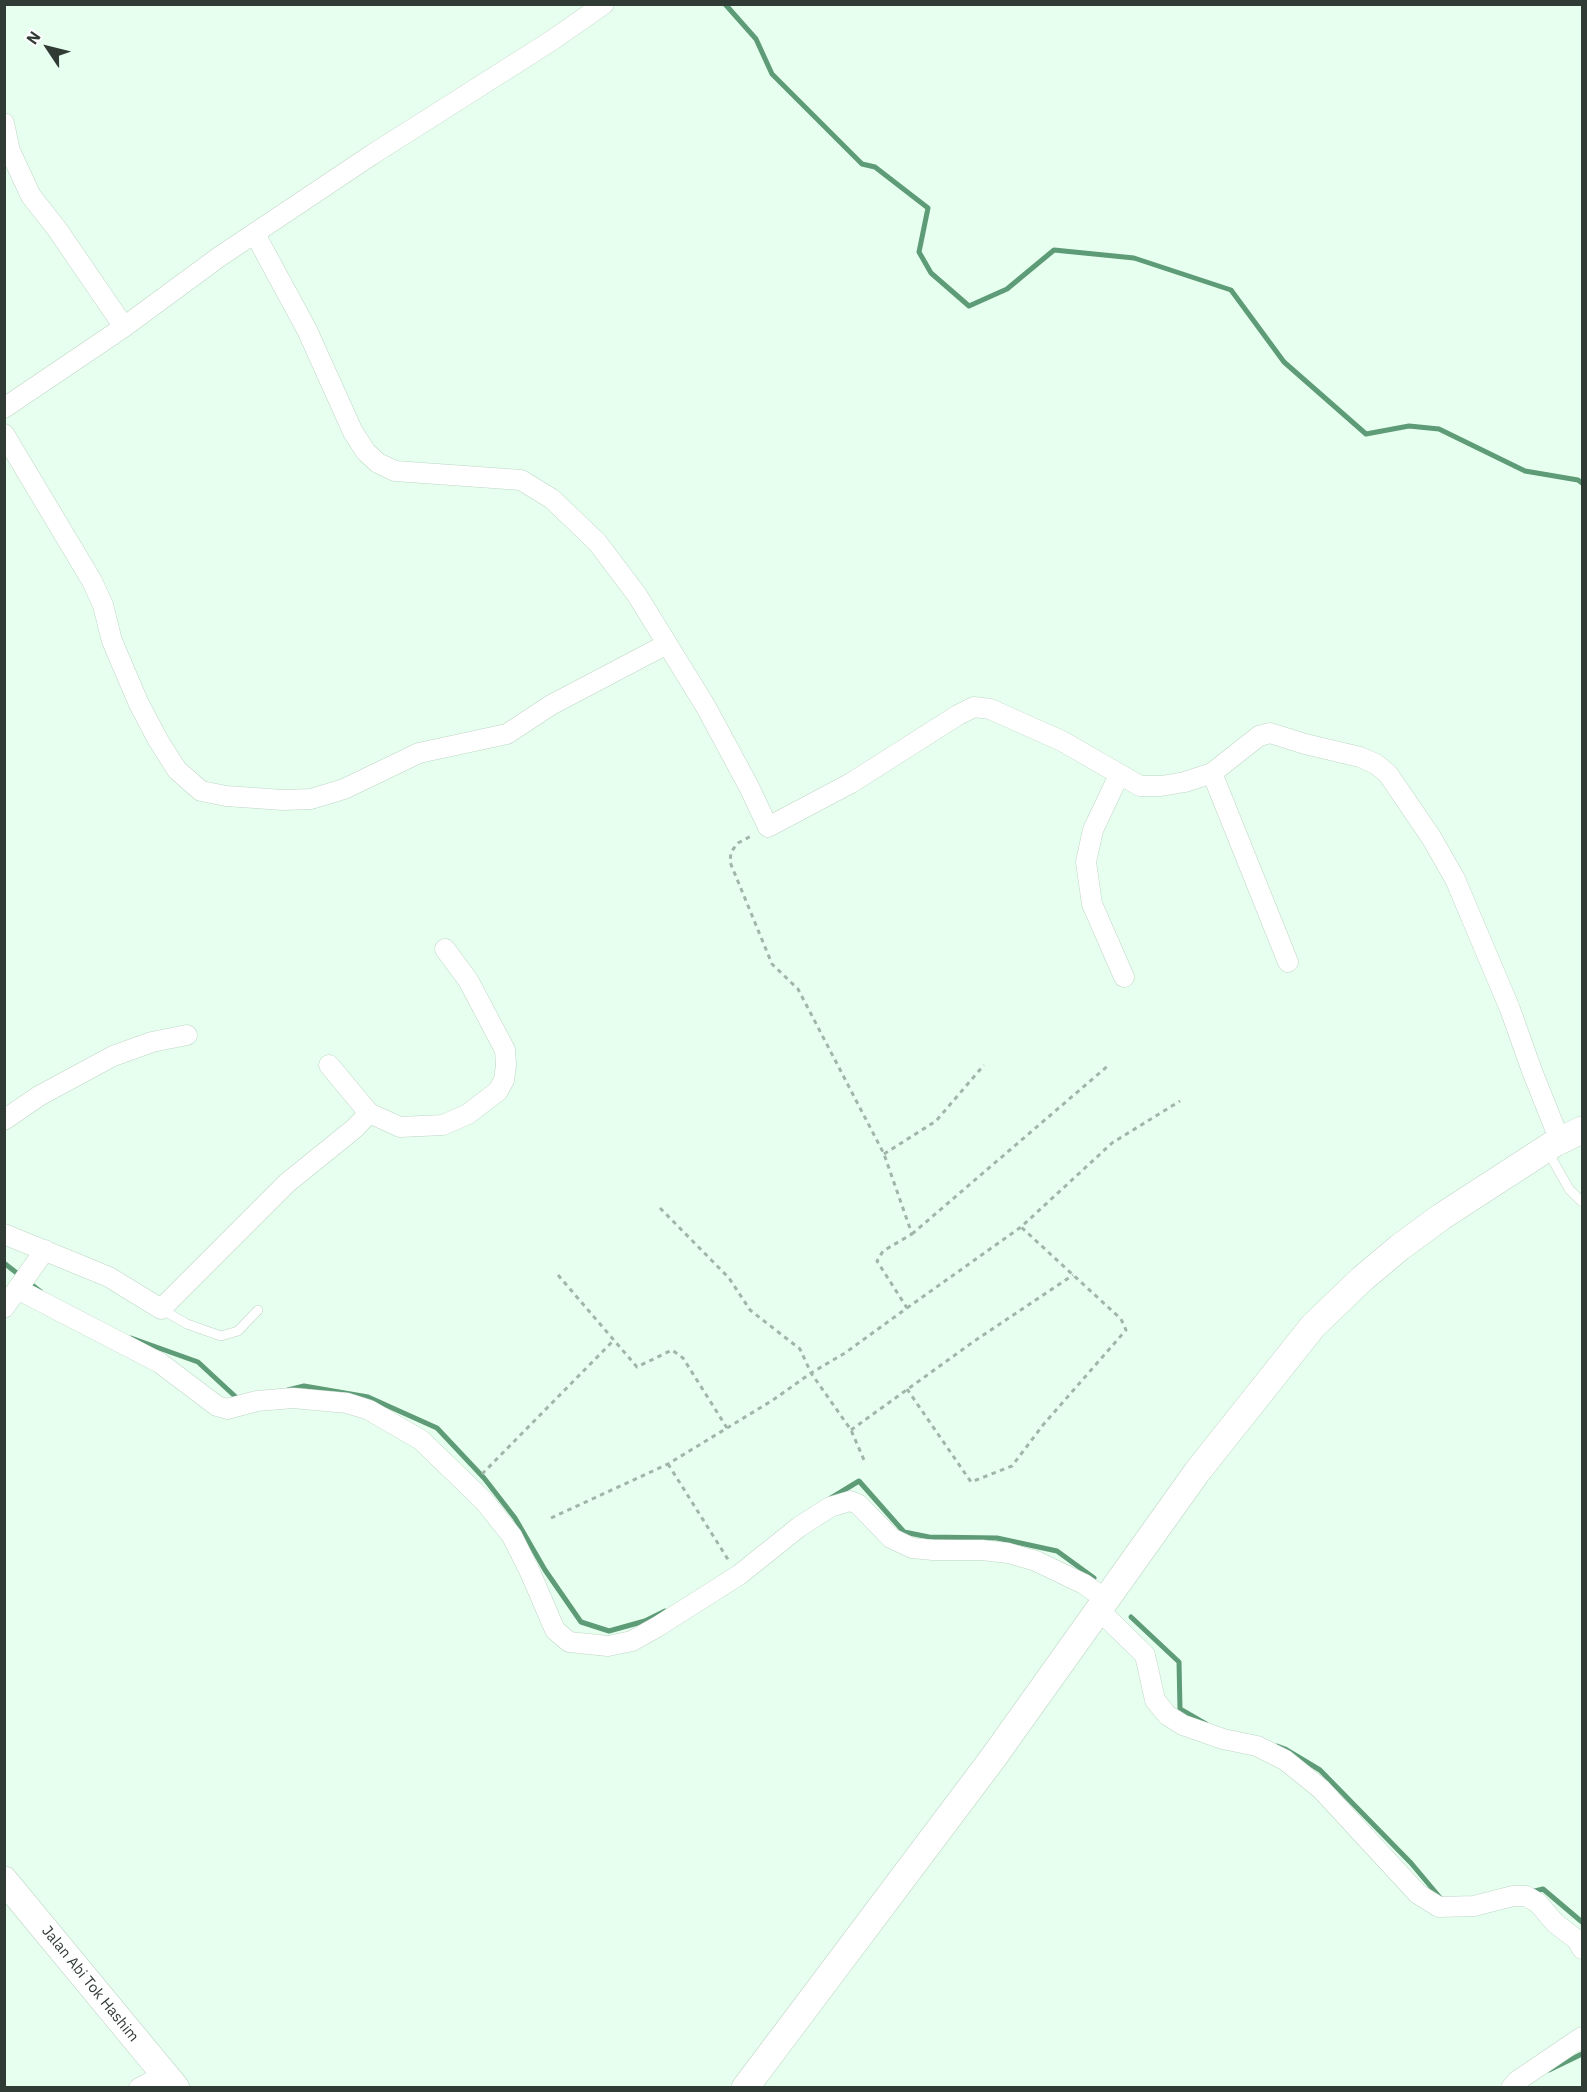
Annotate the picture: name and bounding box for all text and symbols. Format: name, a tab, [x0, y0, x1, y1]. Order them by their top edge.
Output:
north arrow	[18, 18, 78, 78]
text: N	[22, 27, 45, 48]
street label: Jalan Abi Tok Hashim	[38, 1922, 142, 2046]

